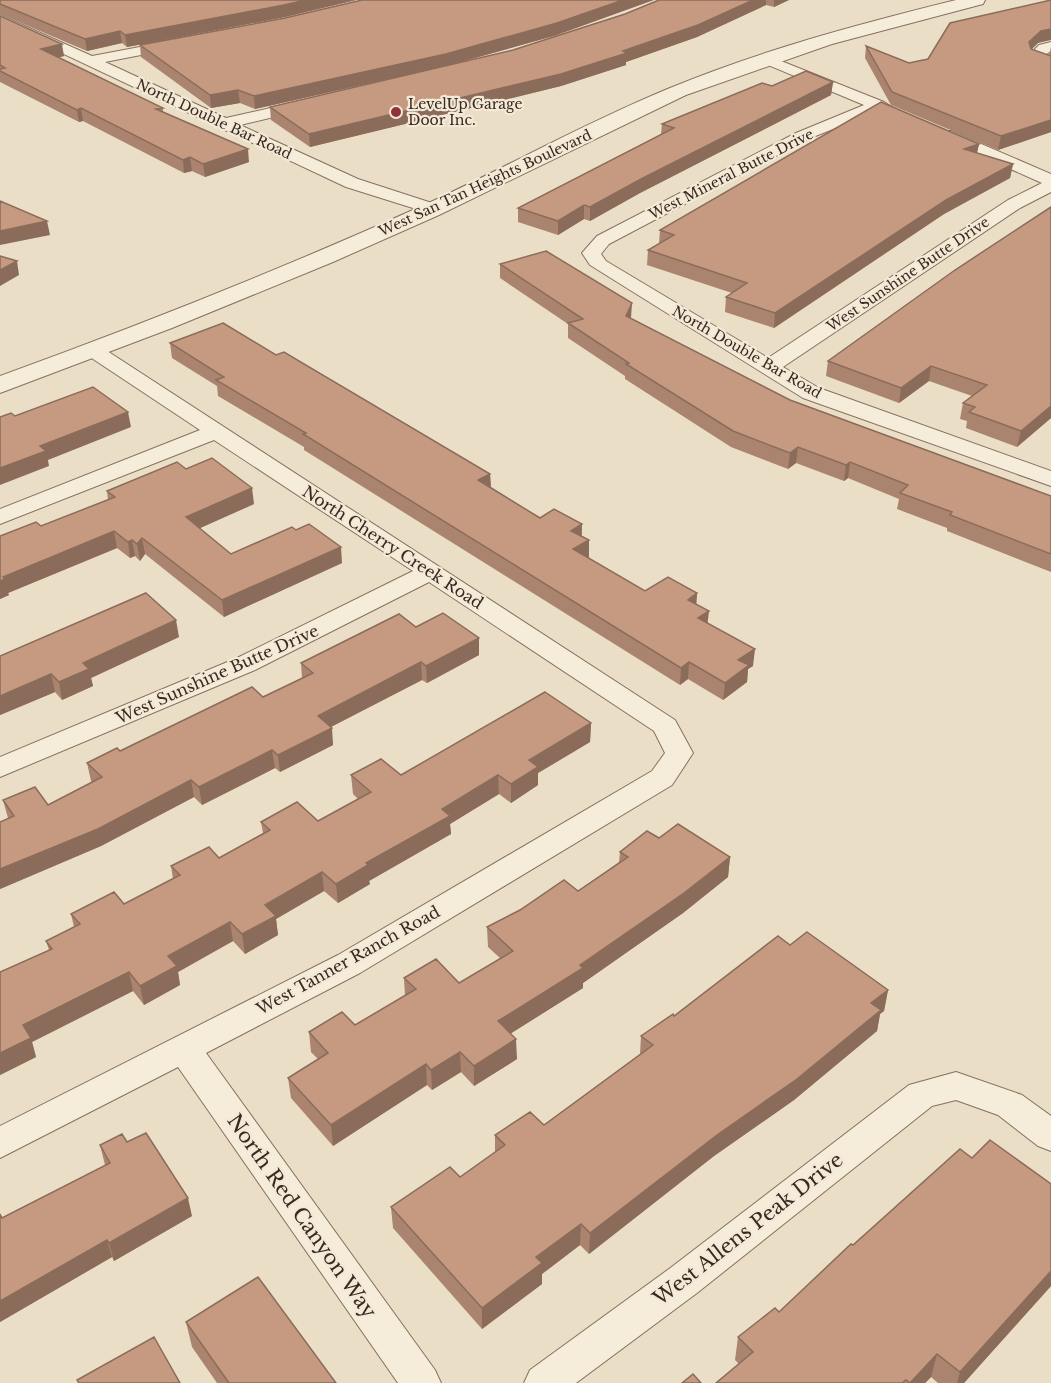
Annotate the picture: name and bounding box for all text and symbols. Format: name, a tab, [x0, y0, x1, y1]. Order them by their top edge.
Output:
street label: North Double Bar Road	[133, 75, 295, 163]
place label: LevelUp Garage Door Inc.	[408, 95, 522, 129]
marker: LevelUp Garage Door Inc.	[389, 105, 403, 119]
street label: West San Tan Heights Boulevard	[375, 125, 595, 241]
street label: West Mineral Butte Drive	[645, 125, 816, 224]
street label: West Sunshine Butte Drive	[822, 213, 993, 336]
street label: North Double Bar Road	[669, 302, 825, 402]
street label: North Cherry Creek Road	[299, 481, 487, 613]
street label: West Sunshine Butte Drive	[112, 620, 321, 728]
street label: West Tanner Ranch Road	[252, 901, 443, 1019]
street label: North Red Canyon Way	[222, 1109, 382, 1323]
street label: West Allens Peak Drive	[648, 1147, 848, 1311]

